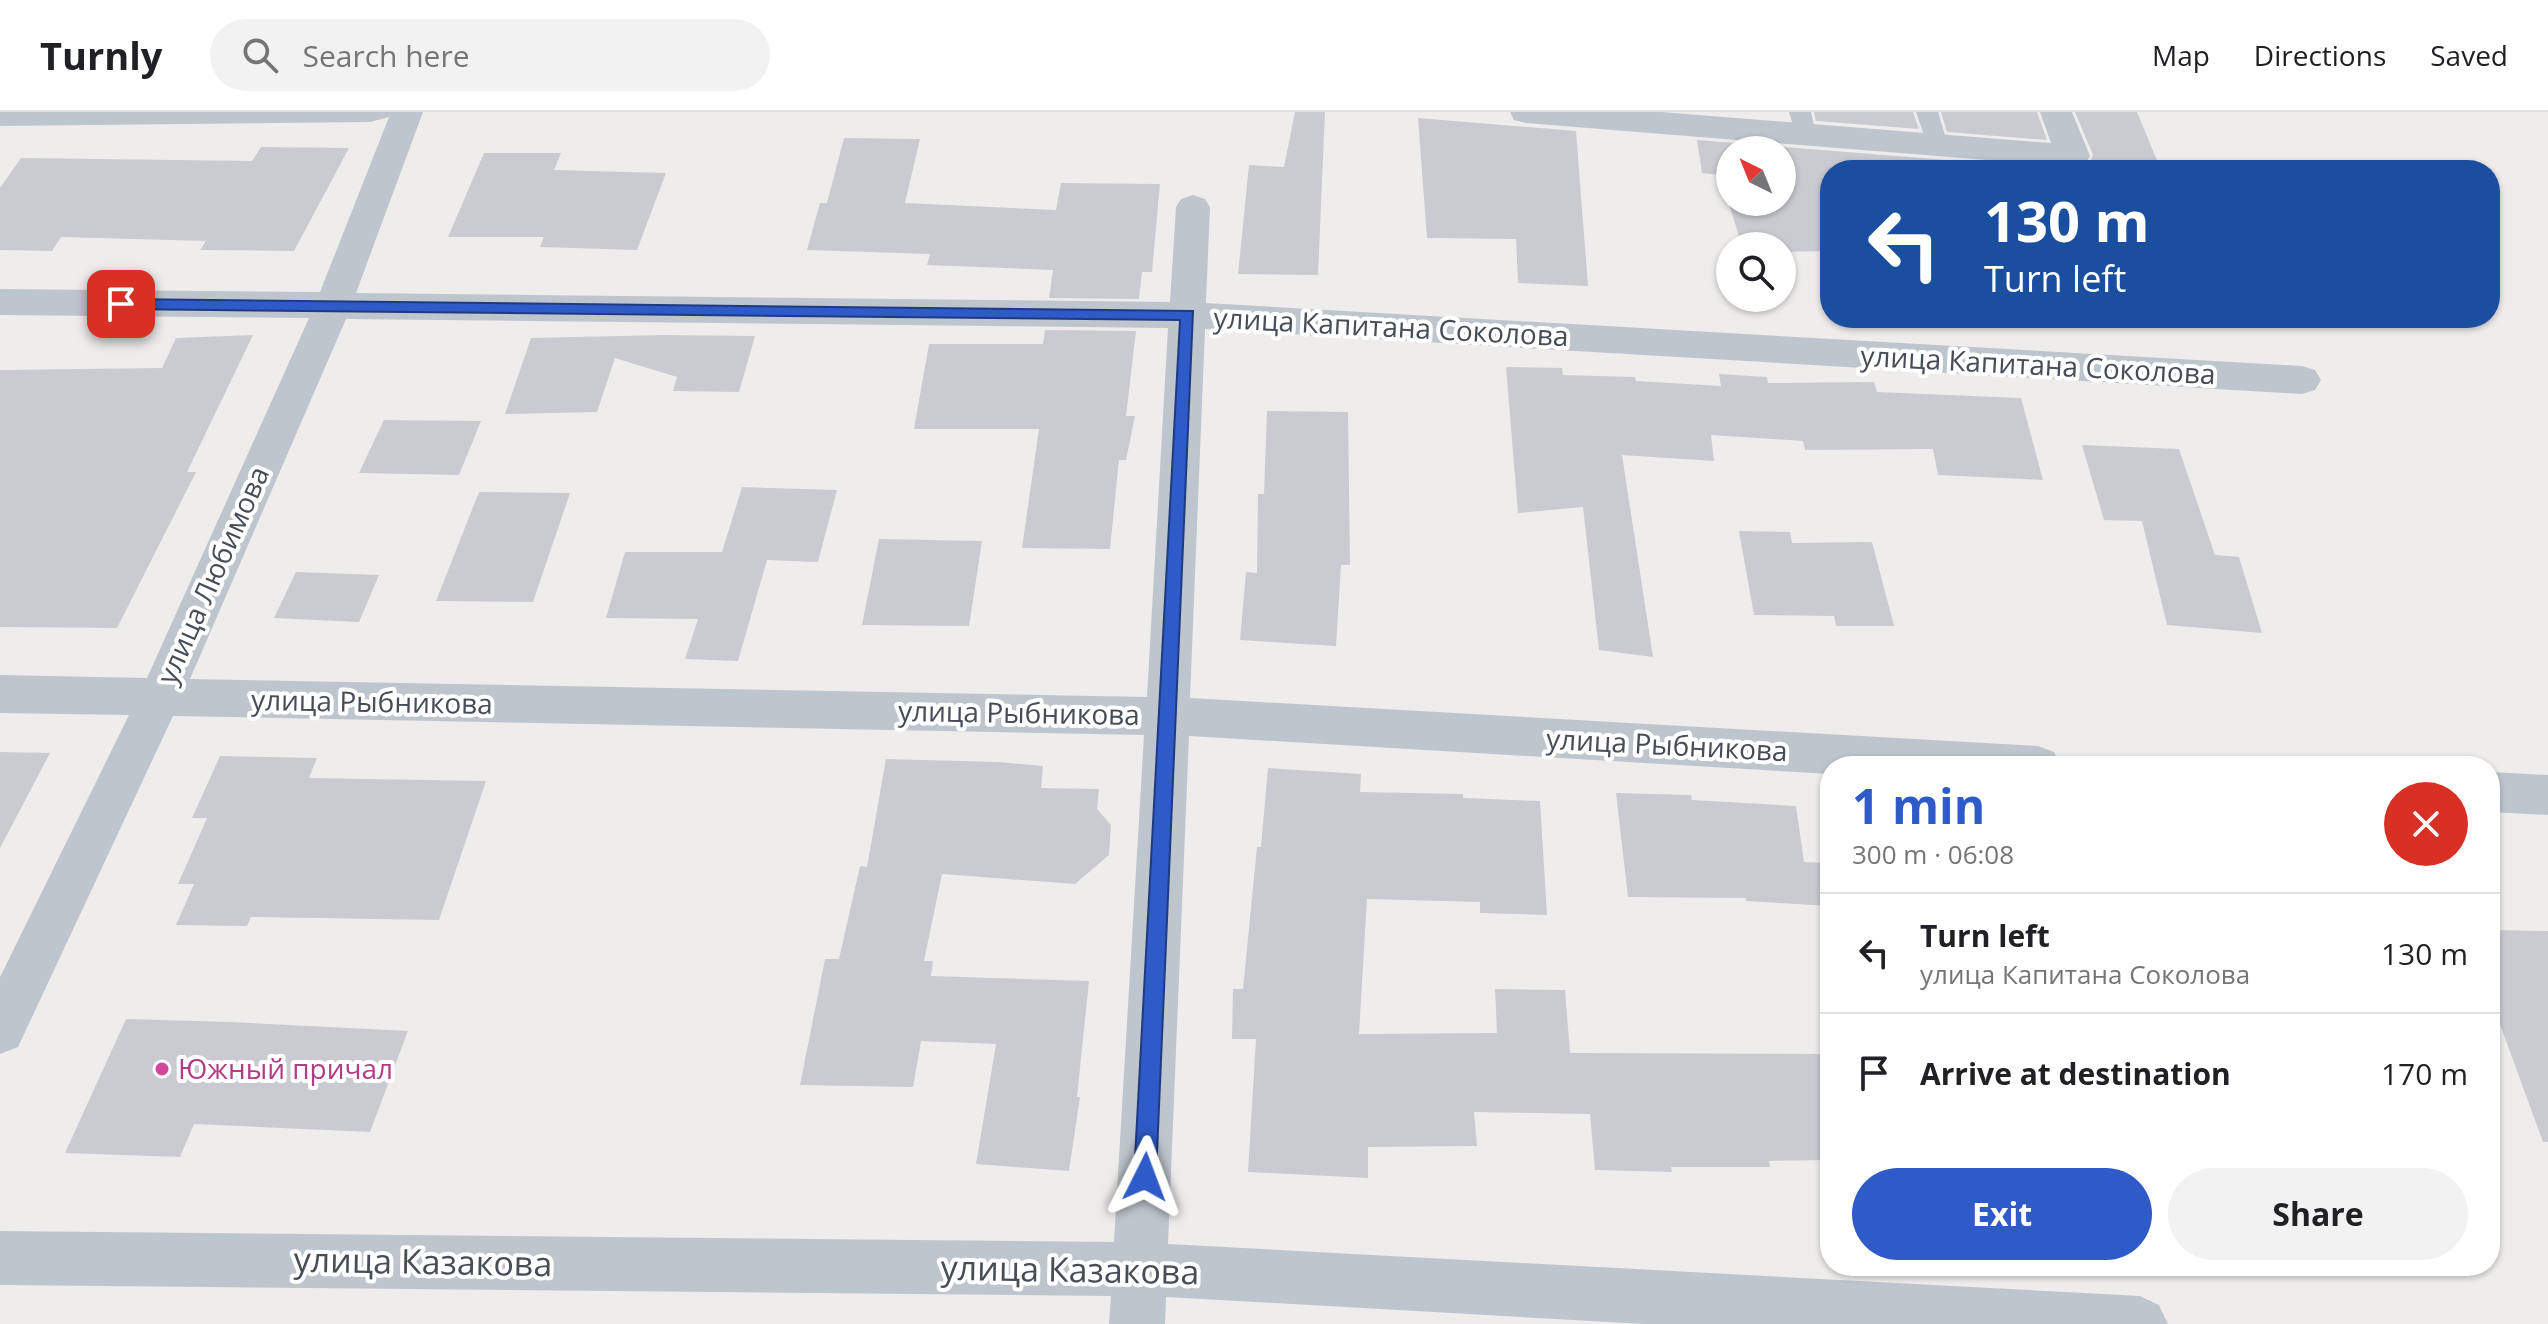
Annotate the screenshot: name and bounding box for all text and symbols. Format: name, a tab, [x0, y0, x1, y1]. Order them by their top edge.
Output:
search box	[210, 19, 770, 91]
text: Turnly	[40, 29, 162, 81]
icon: search	[238, 33, 282, 77]
text: Search here	[302, 35, 470, 76]
text: Map	[2152, 36, 2210, 74]
text: Directions	[2254, 36, 2386, 74]
text: Saved	[2430, 36, 2508, 74]
north arrow	[1716, 136, 1796, 216]
map controls	[1716, 136, 1796, 312]
text: 130 m	[1984, 182, 2150, 258]
icon: left	[1852, 192, 1956, 296]
button: search	[1716, 232, 1796, 312]
text: Turn left	[1984, 254, 2126, 303]
pin	[87, 270, 155, 338]
icon: arrive	[99, 282, 143, 326]
street label: улица Капитана Соколова	[1213, 298, 1570, 354]
street label: улица Капитана Соколова	[1860, 336, 2217, 392]
street label: улица Любимова	[147, 460, 277, 689]
street label: улица Рыбникова	[251, 680, 493, 722]
street label: улица Рыбникова	[898, 691, 1140, 733]
street label: улица Рыбникова	[1545, 719, 1789, 769]
text: 1 min	[1852, 773, 1985, 838]
button: close	[2384, 782, 2468, 866]
text: 300 m · 06:08	[1852, 836, 2014, 872]
text: Turn left	[1920, 915, 2050, 956]
icon: left	[1852, 931, 1896, 975]
text: 130 m	[2381, 933, 2468, 974]
text: улица Капитана Соколова	[1920, 956, 2250, 992]
place label: Южный причал	[178, 1049, 393, 1087]
icon: arrive	[1852, 1051, 1896, 1095]
text: Arrive at destination	[1920, 1053, 2231, 1094]
text: 170 m	[2381, 1053, 2468, 1094]
marker: Южный причал	[153, 1060, 171, 1078]
position arrow	[1103, 1135, 1187, 1219]
button: Exit	[1852, 1168, 2152, 1260]
button: Share	[2168, 1168, 2468, 1260]
street label: улица Казакова	[293, 1236, 553, 1286]
street label: улица Казакова	[940, 1244, 1200, 1294]

